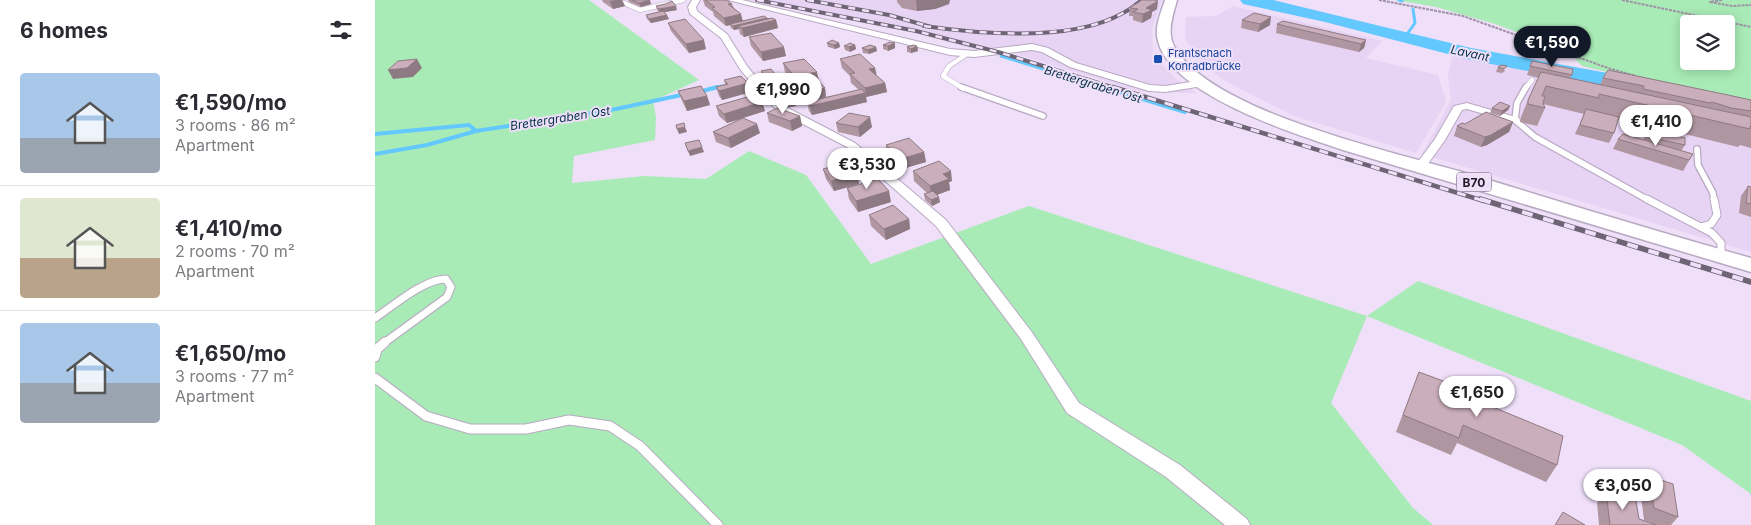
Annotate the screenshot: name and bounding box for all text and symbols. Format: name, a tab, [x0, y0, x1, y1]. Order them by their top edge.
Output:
map controls	[1680, 15, 1735, 70]
button: layers	[1680, 15, 1735, 70]
icon: filters	[327, 16, 355, 44]
text: 6 homes	[20, 18, 108, 43]
pin: €1,590	[1511, 26, 1593, 68]
text: €1,590	[1525, 32, 1579, 52]
water label: Lavant	[1449, 42, 1492, 65]
place label: Frantschach Konradbrücke	[1168, 46, 1241, 73]
marker: Frantschach Konradbrücke	[1152, 53, 1164, 65]
water label: Brettergraben Ost	[1043, 62, 1144, 106]
pin: €1,990	[742, 72, 824, 115]
text: €1,990	[756, 79, 810, 99]
text: €1,590/mo	[175, 90, 287, 115]
icon: home	[60, 93, 120, 153]
water label: Brettergraben Ost	[509, 103, 612, 133]
pin: €1,410	[1615, 104, 1697, 147]
text: €1,410	[1630, 111, 1682, 131]
text: 3 rooms · 86 m²	[175, 115, 296, 135]
text: Apartment	[175, 135, 255, 155]
pin: €3,530	[826, 148, 908, 190]
text: €3,530	[838, 154, 896, 174]
road number: B70	[1457, 172, 1491, 192]
text: €1,410/mo	[175, 216, 282, 241]
icon: home	[60, 218, 120, 278]
text: 2 rooms · 70 m²	[175, 241, 295, 261]
text: Apartment	[175, 261, 255, 281]
text: €1,650/mo	[175, 341, 286, 366]
icon: home	[60, 343, 120, 403]
text: 3 rooms · 77 m²	[175, 366, 294, 386]
pin: €1,650	[1436, 376, 1518, 418]
text: €1,650	[1450, 382, 1504, 402]
text: Apartment	[175, 386, 255, 406]
pin: €3,050	[1582, 468, 1664, 511]
text: €3,050	[1594, 475, 1652, 495]

